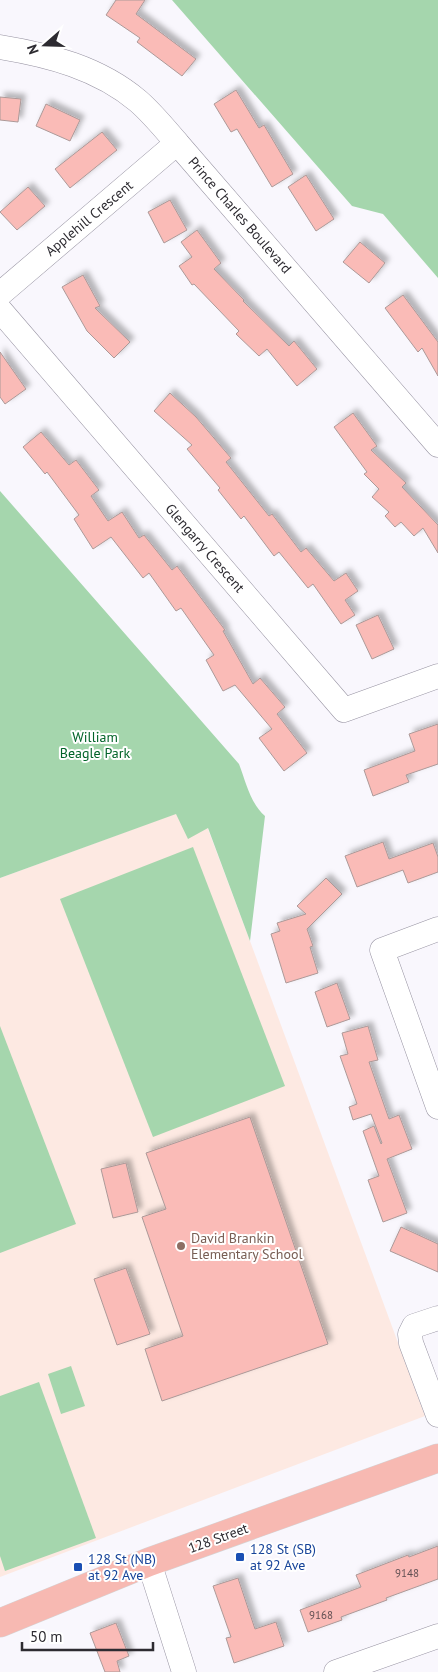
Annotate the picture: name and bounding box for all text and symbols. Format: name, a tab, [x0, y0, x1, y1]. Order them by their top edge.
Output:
north arrow	[20, 20, 70, 70]
text: N	[23, 42, 43, 57]
street label: Prince Charles Boulevard	[184, 153, 296, 277]
street label: Applehill Crescent	[42, 176, 137, 260]
street label: Glengarry Crescent	[161, 500, 249, 596]
park label: William Beagle Park	[60, 728, 131, 762]
place label: David Brankin Elementary School	[191, 1229, 303, 1263]
marker: David Brankin Elementary School	[175, 1240, 187, 1252]
street label: 128 Street	[186, 1519, 251, 1557]
place label: 128 St (SB) at 92 Ave	[250, 1540, 316, 1574]
place label: 128 St (NB) at 92 Ave	[88, 1550, 156, 1584]
marker: 128 St (SB) at 92 Ave	[234, 1551, 246, 1563]
marker: 128 St (NB) at 92 Ave	[72, 1561, 84, 1573]
house number: 9148	[395, 1566, 419, 1580]
house number: 9168	[309, 1608, 333, 1622]
scale bar	[22, 1620, 154, 1652]
text: 50 m	[30, 1627, 63, 1646]

